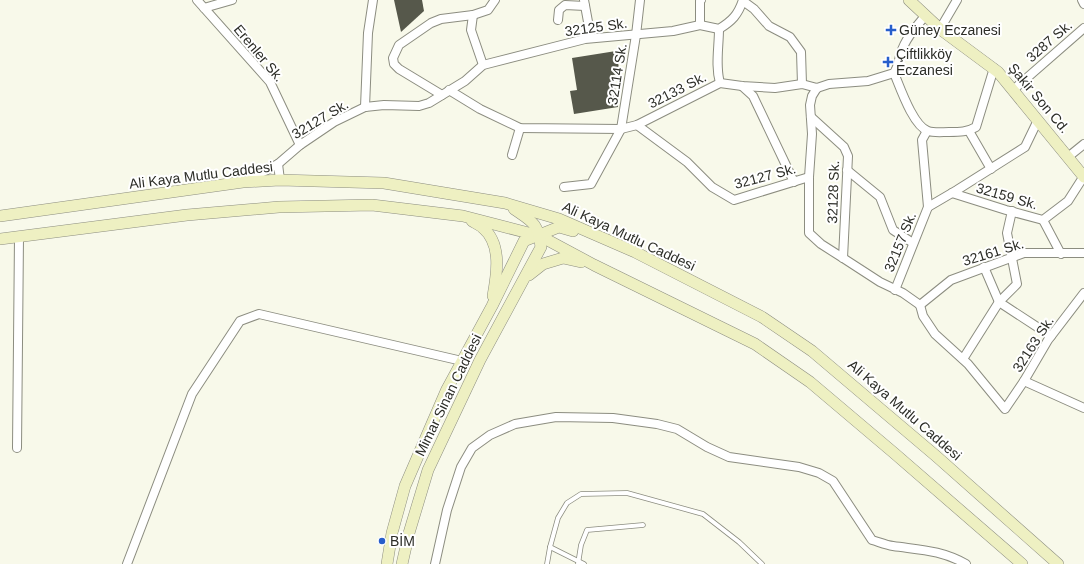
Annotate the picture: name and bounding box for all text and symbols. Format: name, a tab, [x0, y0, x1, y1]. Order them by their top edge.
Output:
street label: 32125 Sk.	[564, 15, 628, 39]
street label: 3287 Sk.	[1023, 17, 1075, 65]
street label: Erenler Sk.	[231, 21, 287, 85]
place label: Güney Eczanesi	[899, 22, 1001, 38]
marker: Güney Eczanesi	[886, 25, 896, 35]
street label: 32114 Sk.	[604, 42, 630, 106]
place label: Çiftlikköy Eczanesi	[896, 46, 953, 78]
marker: Çiftlikköy Eczanesi	[883, 57, 893, 67]
street label: Şakir Son Cd.	[1005, 60, 1073, 136]
street label: 32133 Sk.	[645, 69, 709, 111]
street label: 32127 Sk.	[289, 96, 351, 142]
street label: Ali Kaya Mutlu Caddesi	[128, 158, 274, 192]
street label: 32127 Sk.	[732, 160, 798, 192]
street label: 32128 Sk.	[824, 160, 842, 224]
street label: 32159 Sk.	[974, 180, 1040, 212]
street label: Ali Kaya Mutlu Caddesi	[560, 198, 698, 274]
street label: 32157 Sk.	[881, 210, 919, 274]
street label: 32161 Sk.	[961, 235, 1025, 269]
street label: 32163 Sk.	[1009, 313, 1057, 375]
street label: Mimar Sinan Caddesi	[411, 331, 485, 459]
street label: Ali Kaya Mutlu Caddesi	[845, 356, 965, 464]
place label: BİM	[390, 532, 415, 549]
marker: BİM	[377, 536, 387, 546]

